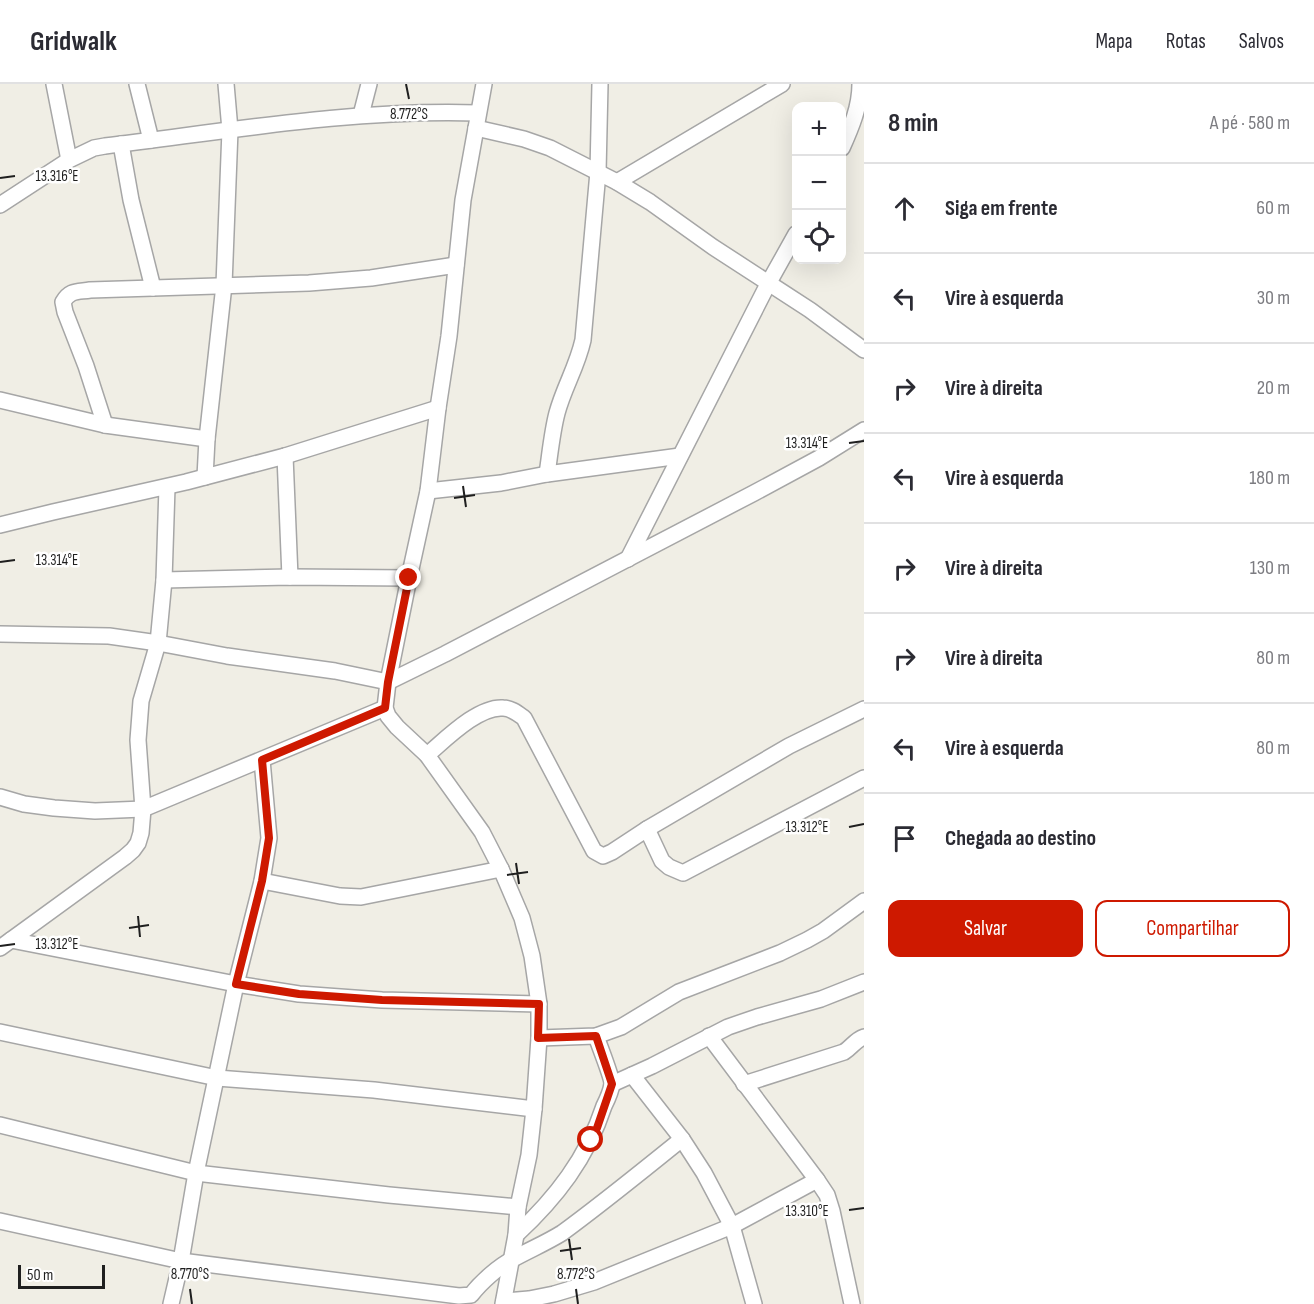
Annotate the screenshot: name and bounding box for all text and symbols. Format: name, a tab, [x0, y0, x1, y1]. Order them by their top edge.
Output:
text: Gridwalk	[30, 25, 117, 58]
text: Mapa	[1095, 29, 1133, 54]
text: Rotas	[1166, 29, 1206, 54]
text: Salvos	[1239, 29, 1284, 54]
map controls	[792, 102, 846, 264]
button: +	[792, 102, 846, 156]
text: 8.772°S	[390, 105, 428, 124]
text: 8 min	[888, 108, 938, 139]
text: A pé · 580 m	[1210, 111, 1290, 135]
button: −	[792, 156, 846, 210]
text: 13.316°E	[35, 167, 79, 186]
icon: ahead	[888, 192, 921, 225]
text: Siga em frente	[945, 195, 1058, 222]
text: 60 m	[1256, 196, 1290, 220]
button: locate	[792, 210, 846, 264]
icon: left	[888, 282, 921, 315]
text: Vire à esquerda	[945, 285, 1064, 312]
text: 30 m	[1257, 286, 1290, 310]
icon: right	[888, 372, 921, 405]
text: Vire à direita	[945, 375, 1043, 402]
text: 20 m	[1257, 376, 1290, 400]
text: 13.314°E	[786, 434, 828, 453]
icon: left	[888, 462, 921, 495]
text: Vire à esquerda	[945, 465, 1064, 492]
text: 180 m	[1249, 466, 1290, 490]
text: 13.314°E	[36, 551, 78, 570]
icon: right	[888, 552, 921, 585]
text: Vire à direita	[945, 555, 1043, 582]
text: 130 m	[1250, 556, 1290, 580]
route end	[395, 564, 421, 590]
icon: right	[888, 642, 921, 675]
text: Vire à direita	[945, 645, 1043, 672]
text: 80 m	[1256, 646, 1290, 670]
icon: left	[888, 732, 921, 765]
text: Vire à esquerda	[945, 735, 1064, 762]
text: 80 m	[1256, 736, 1290, 760]
text: 13.312°E	[786, 818, 828, 837]
icon: arrive	[888, 822, 921, 855]
text: Chegada ao destino	[945, 825, 1096, 852]
button: Salvar	[888, 900, 1083, 957]
button: Compartilhar	[1095, 900, 1290, 957]
text: 13.312°E	[36, 935, 78, 954]
route start	[577, 1126, 603, 1152]
text: 13.310°E	[785, 1202, 829, 1221]
scale bar	[18, 1262, 105, 1290]
text: 8.770°S	[171, 1265, 209, 1284]
text: 8.772°S	[557, 1265, 595, 1284]
text: 50 m	[27, 1266, 53, 1285]

